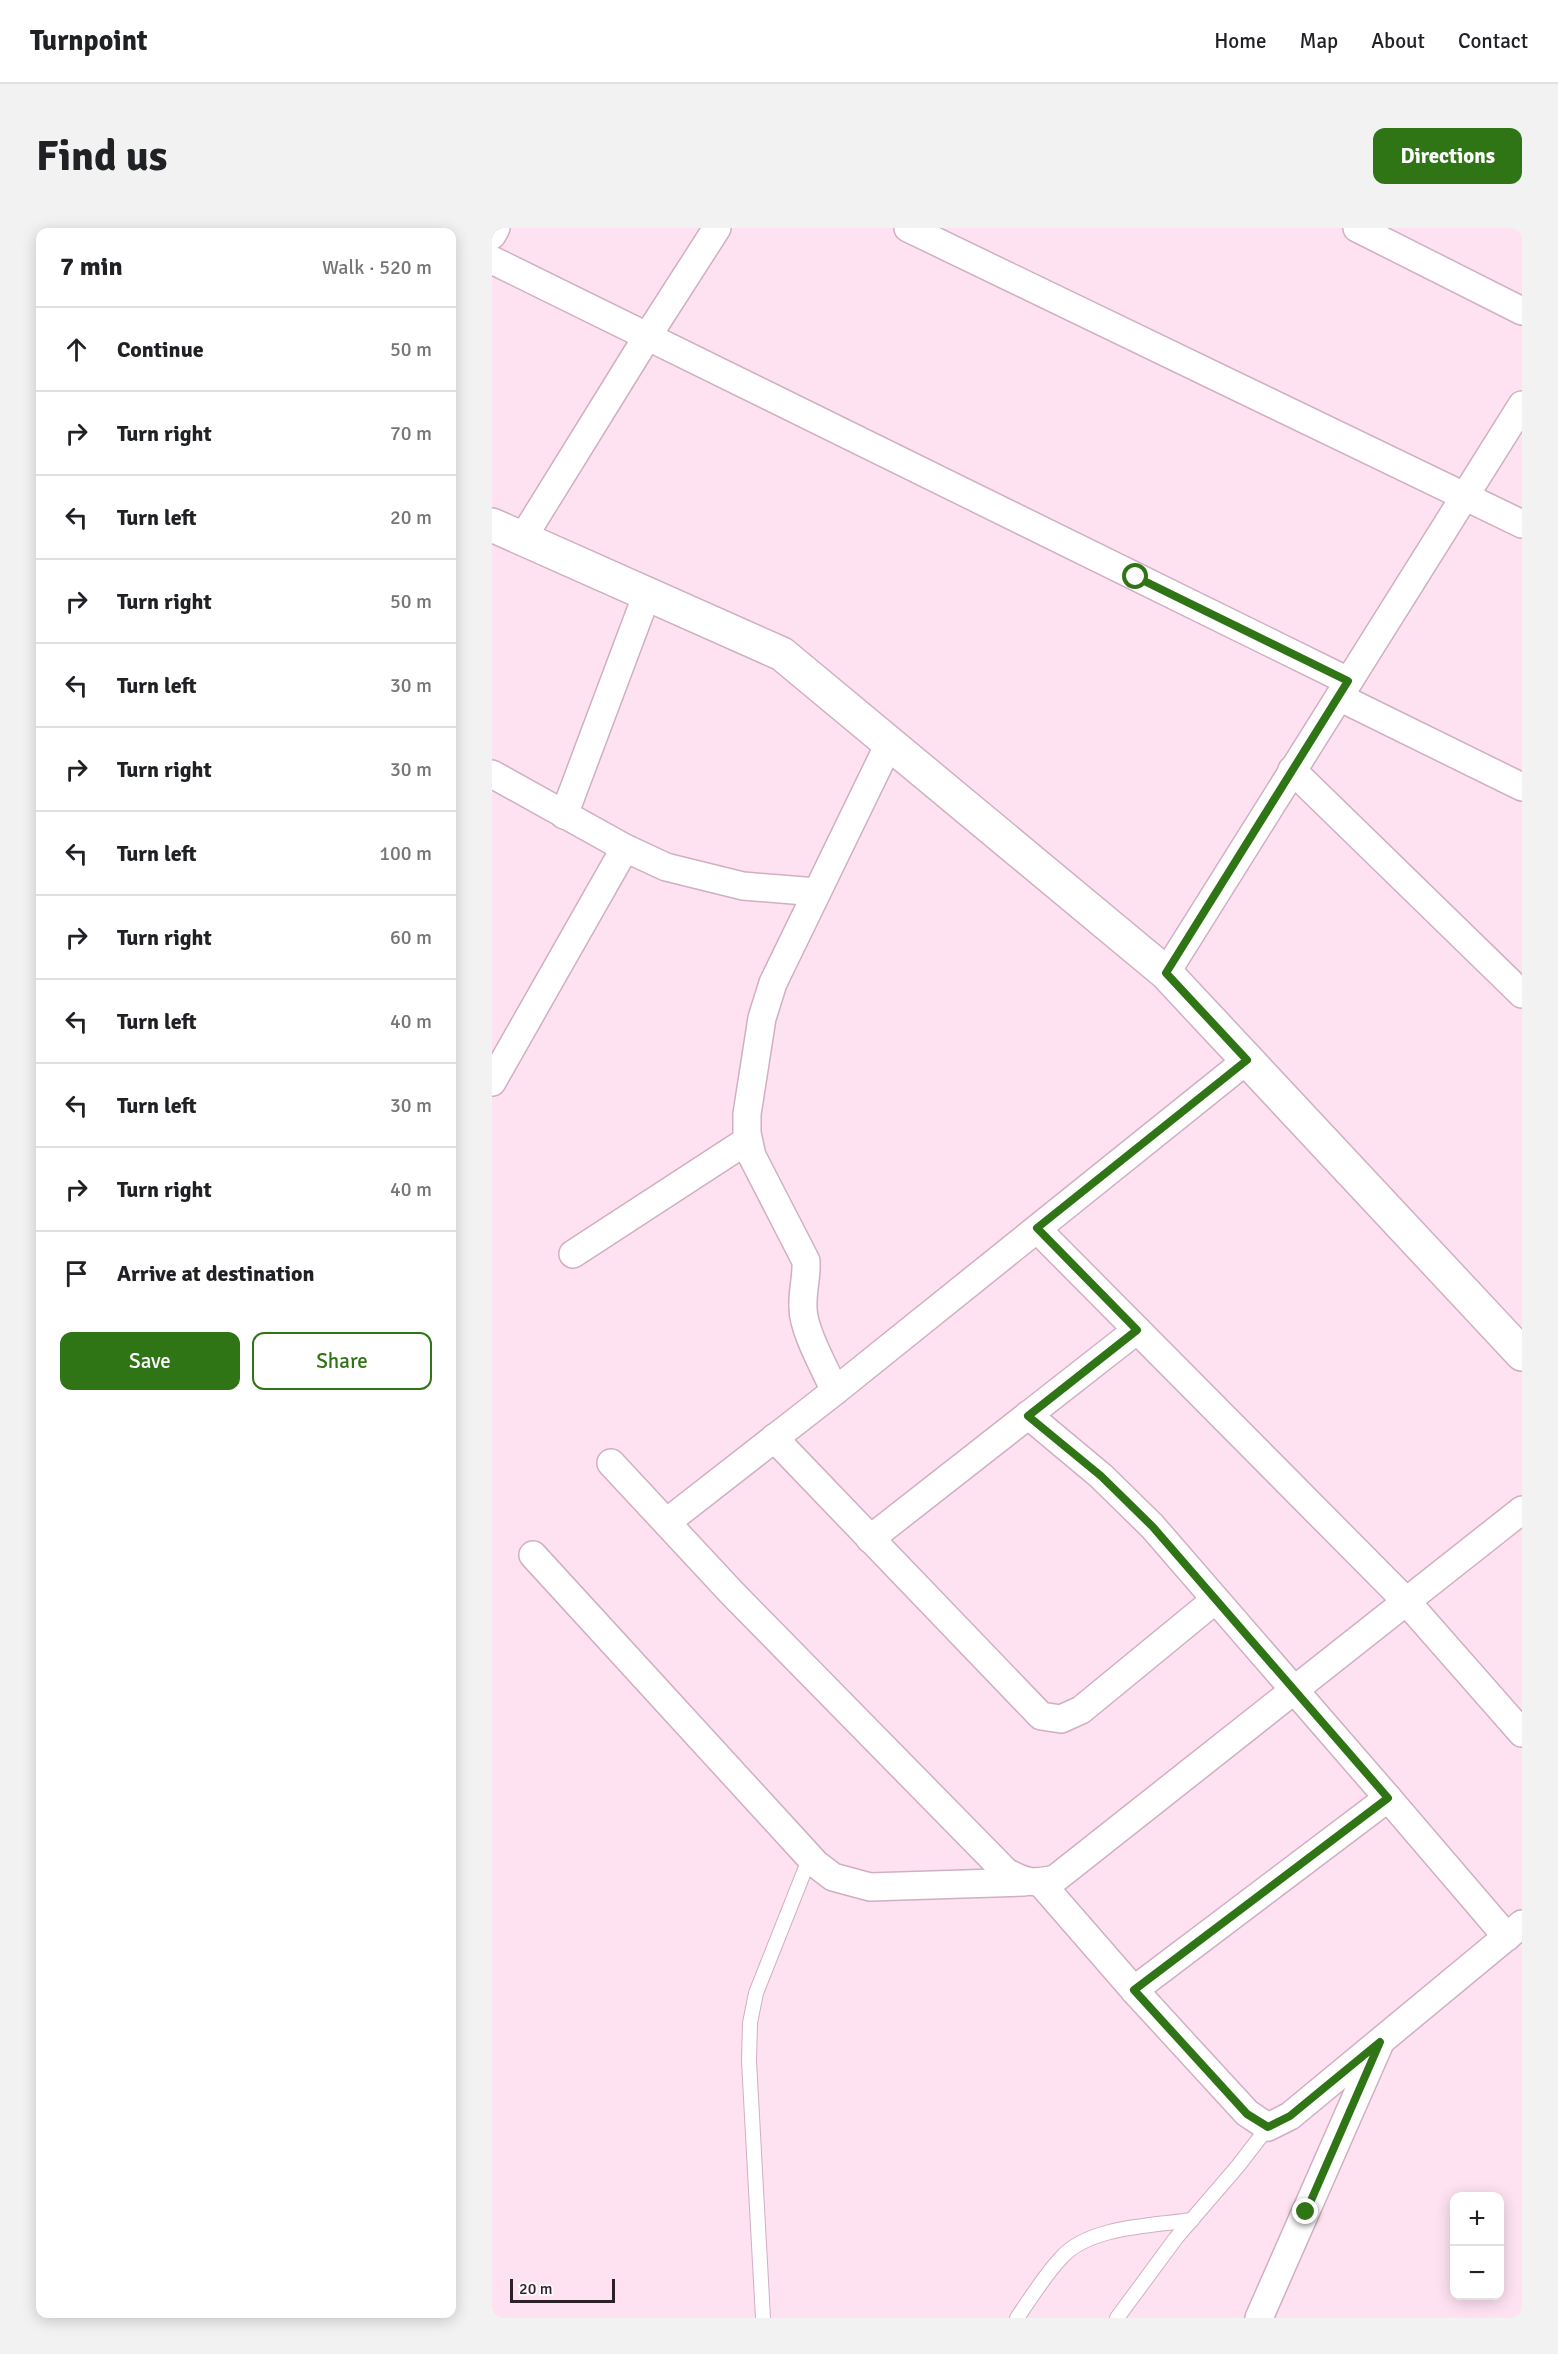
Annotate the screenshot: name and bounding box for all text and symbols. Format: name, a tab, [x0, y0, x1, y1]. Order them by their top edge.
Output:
text: Turnpoint	[30, 24, 147, 58]
text: Home	[1214, 28, 1267, 54]
text: Map	[1300, 28, 1338, 54]
text: About	[1371, 28, 1425, 54]
text: Contact	[1458, 28, 1528, 54]
button: Directions	[1373, 128, 1522, 184]
text: Find us	[36, 131, 167, 182]
text: 7 min	[60, 251, 123, 283]
text: Walk · 520 m	[322, 255, 432, 280]
icon: ahead	[60, 333, 93, 366]
text: Continue	[117, 336, 204, 363]
text: 50 m	[390, 337, 432, 362]
icon: right	[60, 417, 93, 450]
text: Turn right	[117, 420, 212, 447]
text: 70 m	[390, 421, 432, 446]
icon: left	[60, 501, 93, 534]
text: Turn left	[117, 504, 197, 531]
text: 20 m	[390, 505, 432, 530]
route start	[1122, 563, 1148, 589]
icon: right	[60, 585, 93, 618]
text: Turn right	[117, 588, 212, 615]
text: 50 m	[390, 589, 432, 614]
icon: left	[60, 669, 93, 702]
text: Turn left	[117, 672, 197, 699]
text: 30 m	[390, 673, 432, 698]
icon: right	[60, 753, 93, 786]
text: Turn right	[117, 756, 212, 783]
text: 30 m	[390, 757, 432, 782]
icon: left	[60, 837, 93, 870]
text: Turn left	[117, 840, 197, 867]
text: 100 m	[379, 841, 432, 866]
icon: right	[60, 921, 93, 954]
text: Turn right	[117, 924, 212, 951]
text: 60 m	[390, 925, 432, 950]
icon: left	[60, 1005, 93, 1038]
text: Turn left	[117, 1008, 197, 1035]
text: 40 m	[390, 1009, 432, 1034]
icon: left	[60, 1089, 93, 1122]
text: Turn left	[117, 1092, 197, 1119]
text: 30 m	[390, 1093, 432, 1118]
icon: right	[60, 1173, 93, 1206]
text: Turn right	[117, 1176, 212, 1203]
text: 40 m	[390, 1177, 432, 1202]
icon: arrive	[60, 1257, 93, 1290]
text: Arrive at destination	[117, 1260, 314, 1287]
button: Save	[60, 1332, 240, 1390]
button: Share	[252, 1332, 432, 1390]
map controls	[1450, 2192, 1504, 2300]
button: +	[1450, 2192, 1504, 2246]
route end	[1292, 2198, 1318, 2224]
button: −	[1450, 2246, 1504, 2300]
scale bar	[510, 2276, 615, 2304]
text: 20 m	[519, 2279, 553, 2299]

